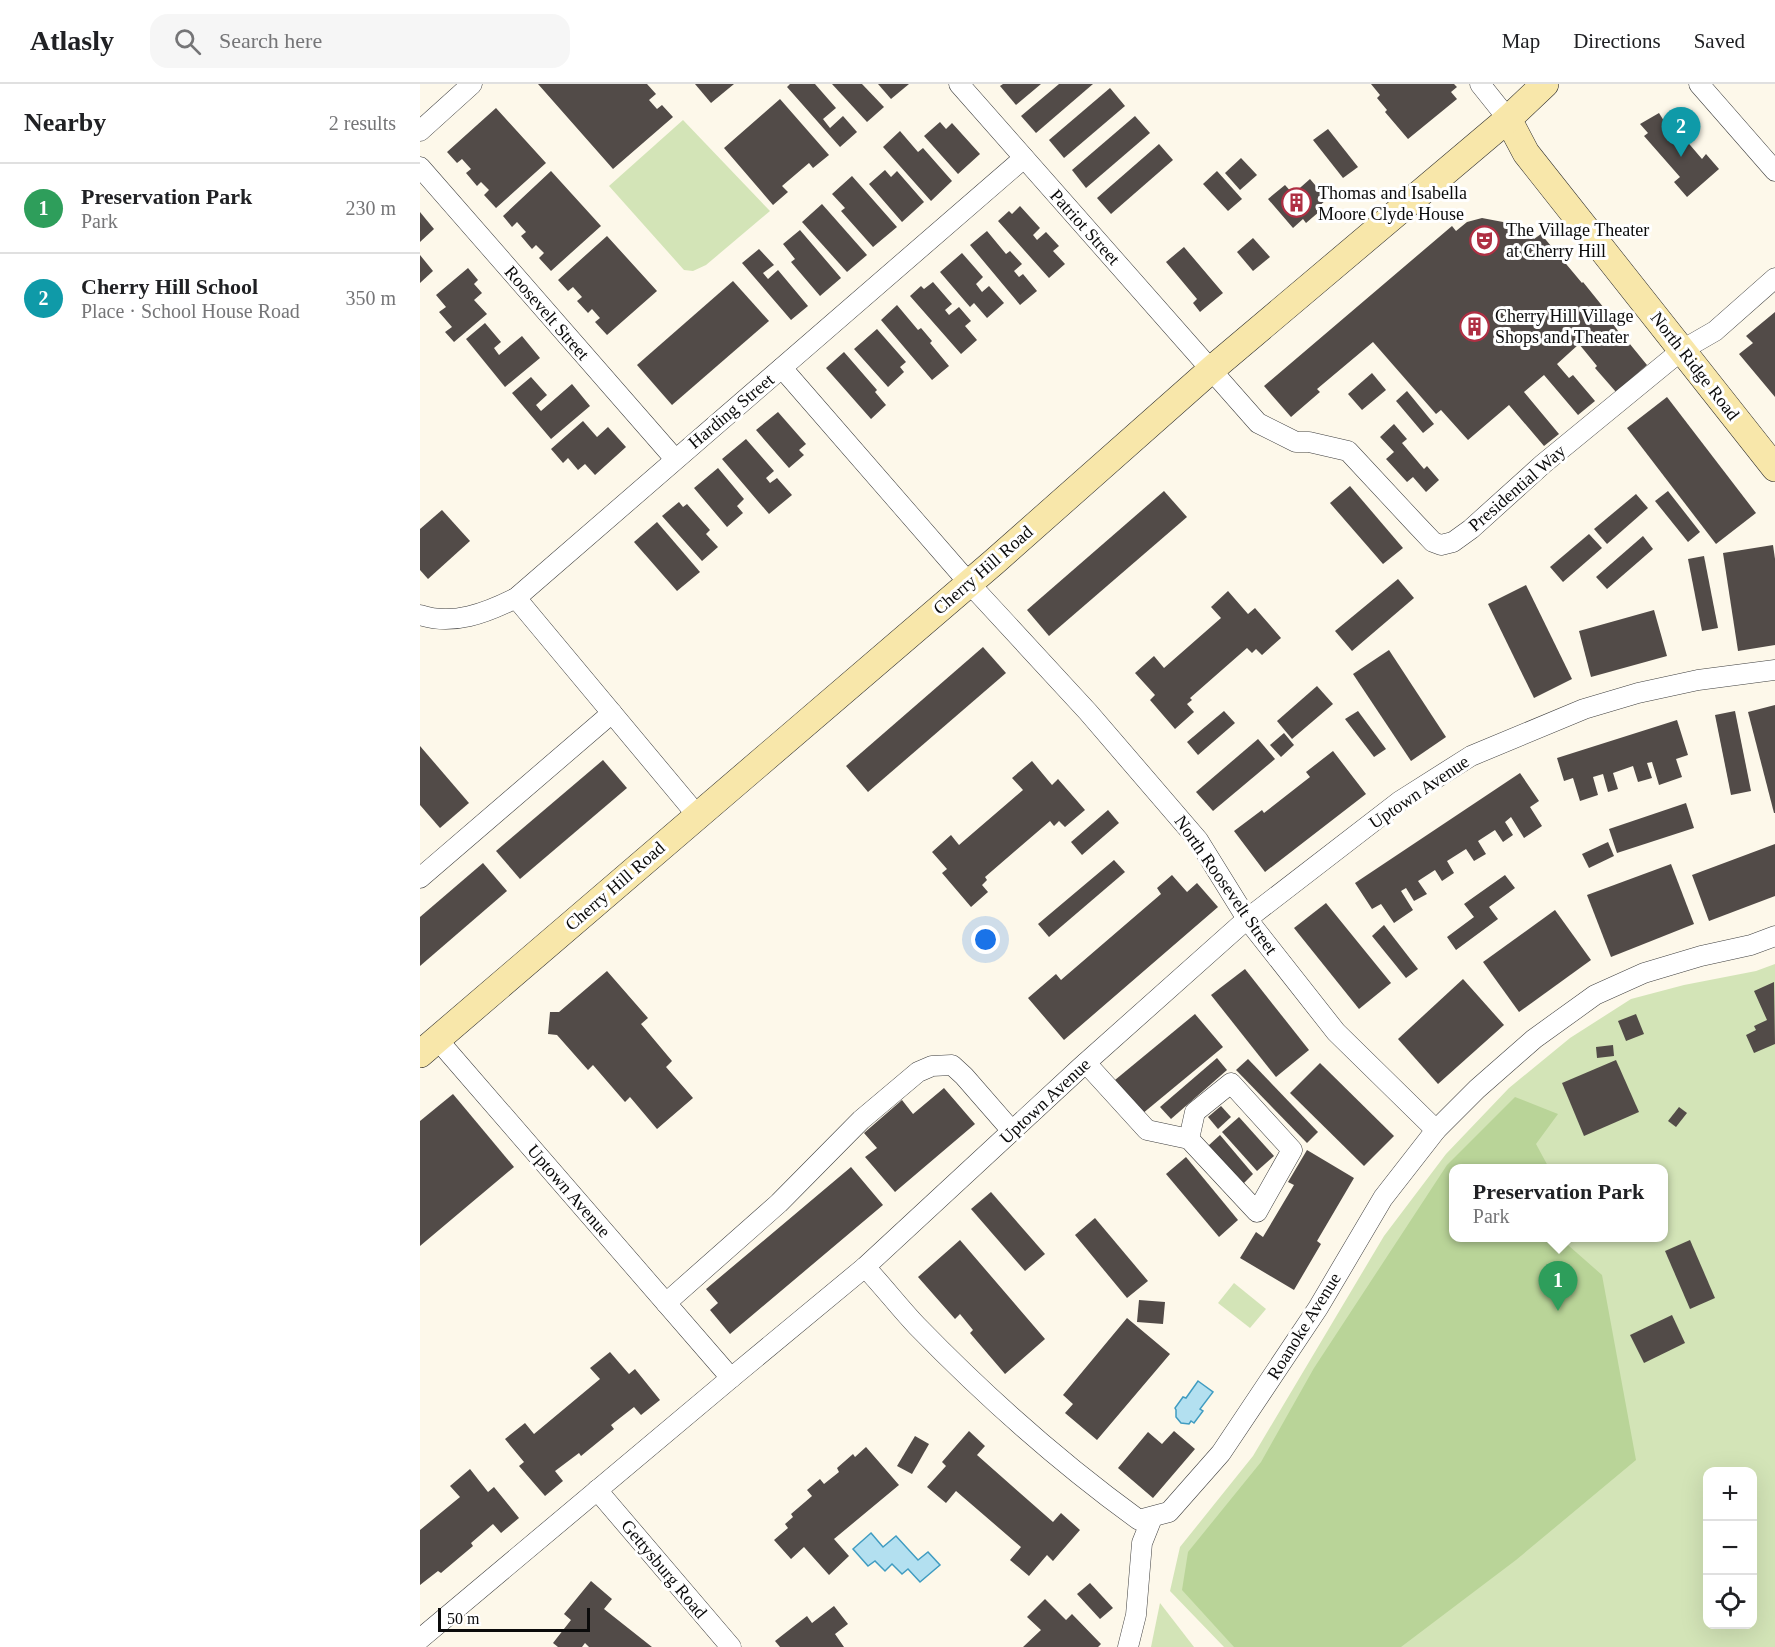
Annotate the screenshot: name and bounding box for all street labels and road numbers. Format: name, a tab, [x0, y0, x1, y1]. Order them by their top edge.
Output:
street label: Patriot Street	[1046, 185, 1124, 269]
street label: Roosevelt Street	[501, 262, 593, 364]
street label: North Ridge Road	[1646, 308, 1744, 424]
street label: Harding Street	[684, 369, 778, 453]
street label: Presidential Way	[1465, 441, 1569, 535]
street label: Cherry Hill Road	[929, 521, 1037, 619]
street label: Uptown Avenue	[1365, 751, 1473, 833]
street label: North Roosevelt Street	[1170, 812, 1282, 958]
street label: Cherry Hill Road	[561, 837, 669, 935]
street label: Uptown Avenue	[996, 1054, 1094, 1148]
street label: Uptown Avenue	[523, 1141, 615, 1241]
street label: Roanoke Avenue	[1263, 1269, 1345, 1383]
street label: Gettysburg Road	[617, 1516, 711, 1622]

